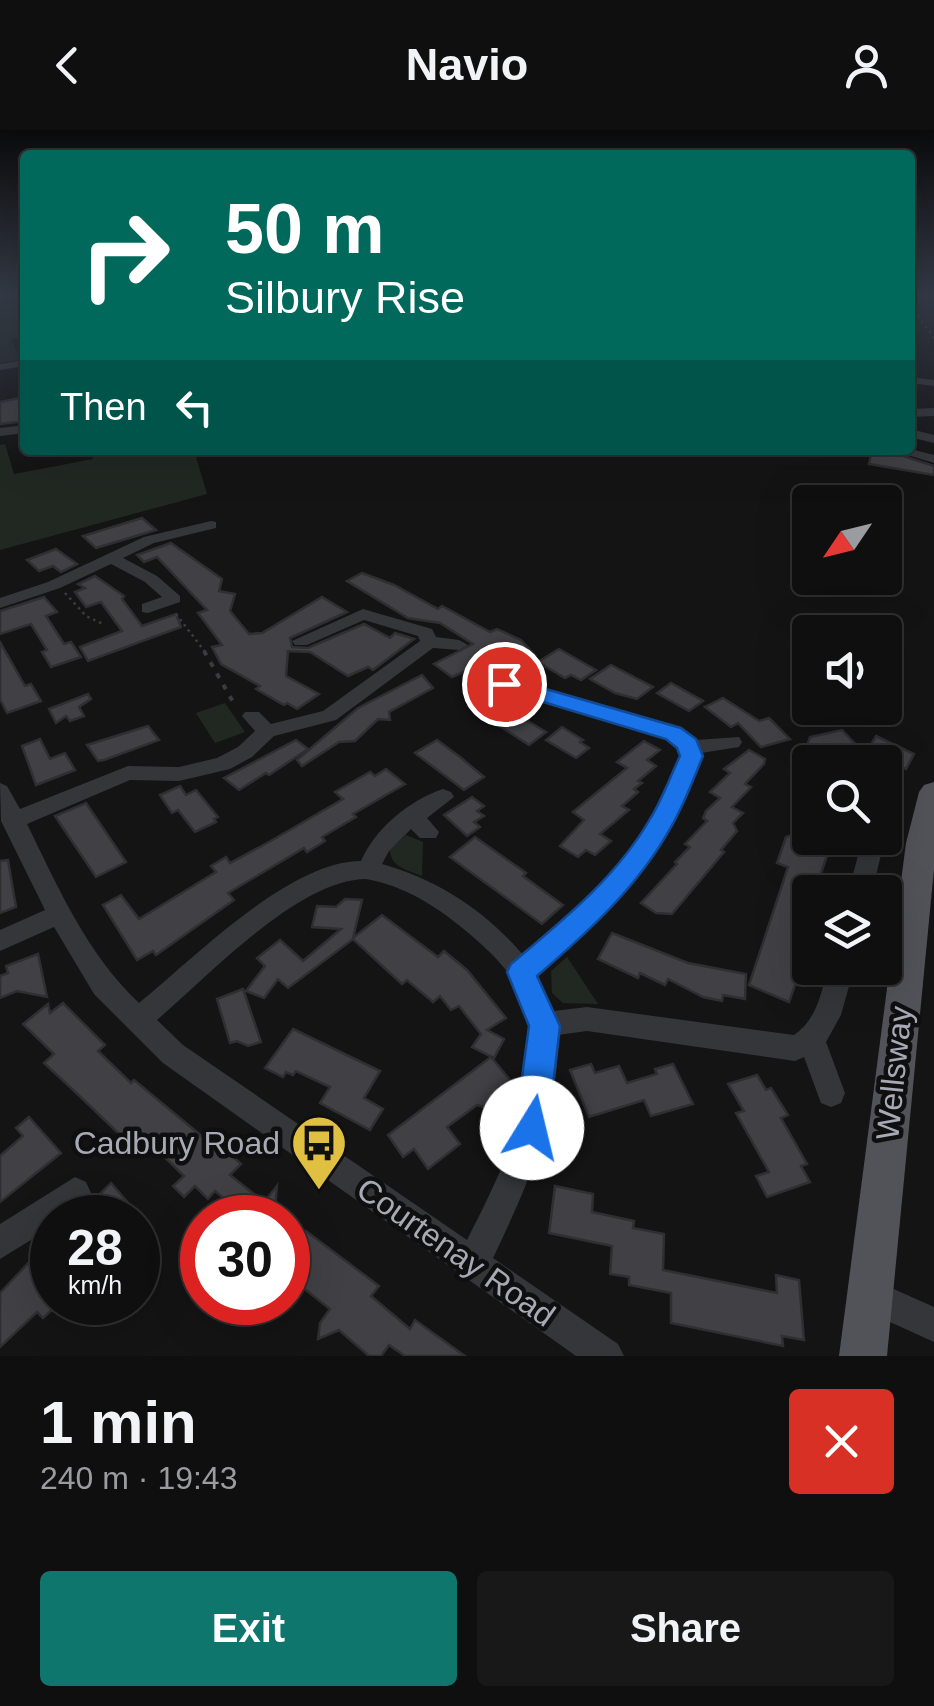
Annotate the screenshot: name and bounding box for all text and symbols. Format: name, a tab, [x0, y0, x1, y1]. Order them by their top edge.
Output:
icon: back	[40, 38, 95, 93]
icon: person	[839, 38, 894, 93]
text: Navio	[406, 39, 528, 90]
icon: right	[60, 190, 190, 320]
text: 50 m	[225, 190, 385, 268]
text: Silbury Rise	[225, 272, 465, 323]
icon: left	[167, 380, 222, 435]
text: Then	[60, 386, 147, 428]
north arrow	[792, 485, 902, 595]
map controls	[792, 485, 902, 985]
button: sound	[792, 615, 902, 725]
pin	[462, 642, 547, 727]
icon: arrive	[477, 657, 532, 712]
button: search	[792, 745, 902, 855]
button: layers	[792, 875, 902, 985]
street label: Wellsway	[869, 1004, 919, 1142]
position arrow	[480, 1076, 584, 1180]
bus stop icon: Cadbury Road	[289, 1113, 349, 1192]
place label: Cadbury Road	[74, 1125, 280, 1161]
street label: Courtenay Road	[350, 1170, 562, 1334]
speed limit sign: 30	[180, 1195, 310, 1325]
text: 28	[67, 1220, 123, 1276]
text: km/h	[68, 1271, 122, 1299]
text: 1 min	[40, 1389, 197, 1456]
button: close	[789, 1389, 894, 1494]
text: 240 m · 19:43	[40, 1460, 237, 1496]
button: Exit	[40, 1571, 457, 1686]
button: Share	[477, 1571, 894, 1686]

